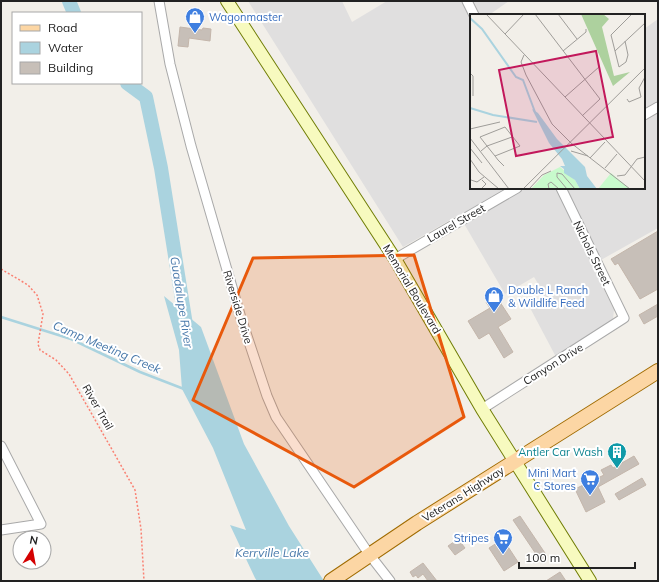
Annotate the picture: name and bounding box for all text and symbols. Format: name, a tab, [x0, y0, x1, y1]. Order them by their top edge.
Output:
shop icon: Wagonmaster	[184, 6, 206, 34]
place label: Wagonmaster	[209, 10, 282, 24]
legend	[12, 12, 142, 84]
inset map	[470, 14, 645, 189]
text: Road	[48, 20, 77, 35]
text: Water	[48, 40, 84, 55]
text: Building	[48, 60, 93, 75]
street label: Laurel Street	[424, 201, 488, 245]
street label: Nichols Street	[570, 218, 614, 288]
street label: Memorial Boulevard	[380, 242, 444, 336]
water label: Guadalupe River	[167, 255, 197, 349]
street label: Riverside Drive	[220, 269, 256, 345]
place label: Double L Ranch & Wildlife Feed	[508, 283, 588, 310]
shop icon: Double L Ranch & Wildlife Feed	[483, 285, 505, 313]
water label: Camp Meeting Creek	[51, 318, 164, 377]
street label: Canyon Drive	[520, 340, 586, 388]
street label: River Trail	[79, 382, 117, 432]
building icon: Antler Car Wash	[606, 441, 628, 469]
place label: Antler Car Wash	[518, 445, 603, 459]
street label: Veterans Highway	[419, 463, 507, 525]
place label: Mini Mart C Stores	[528, 466, 576, 493]
supermarket icon: Mini Mart C Stores	[579, 468, 601, 496]
supermarket icon: Stripes	[492, 527, 514, 555]
north arrow	[12, 530, 52, 570]
place label: Stripes	[454, 531, 489, 545]
text: N	[28, 533, 39, 548]
scale bar	[519, 544, 635, 570]
water label: Kerrville Lake	[235, 545, 309, 560]
text: 100 m	[525, 550, 560, 565]

